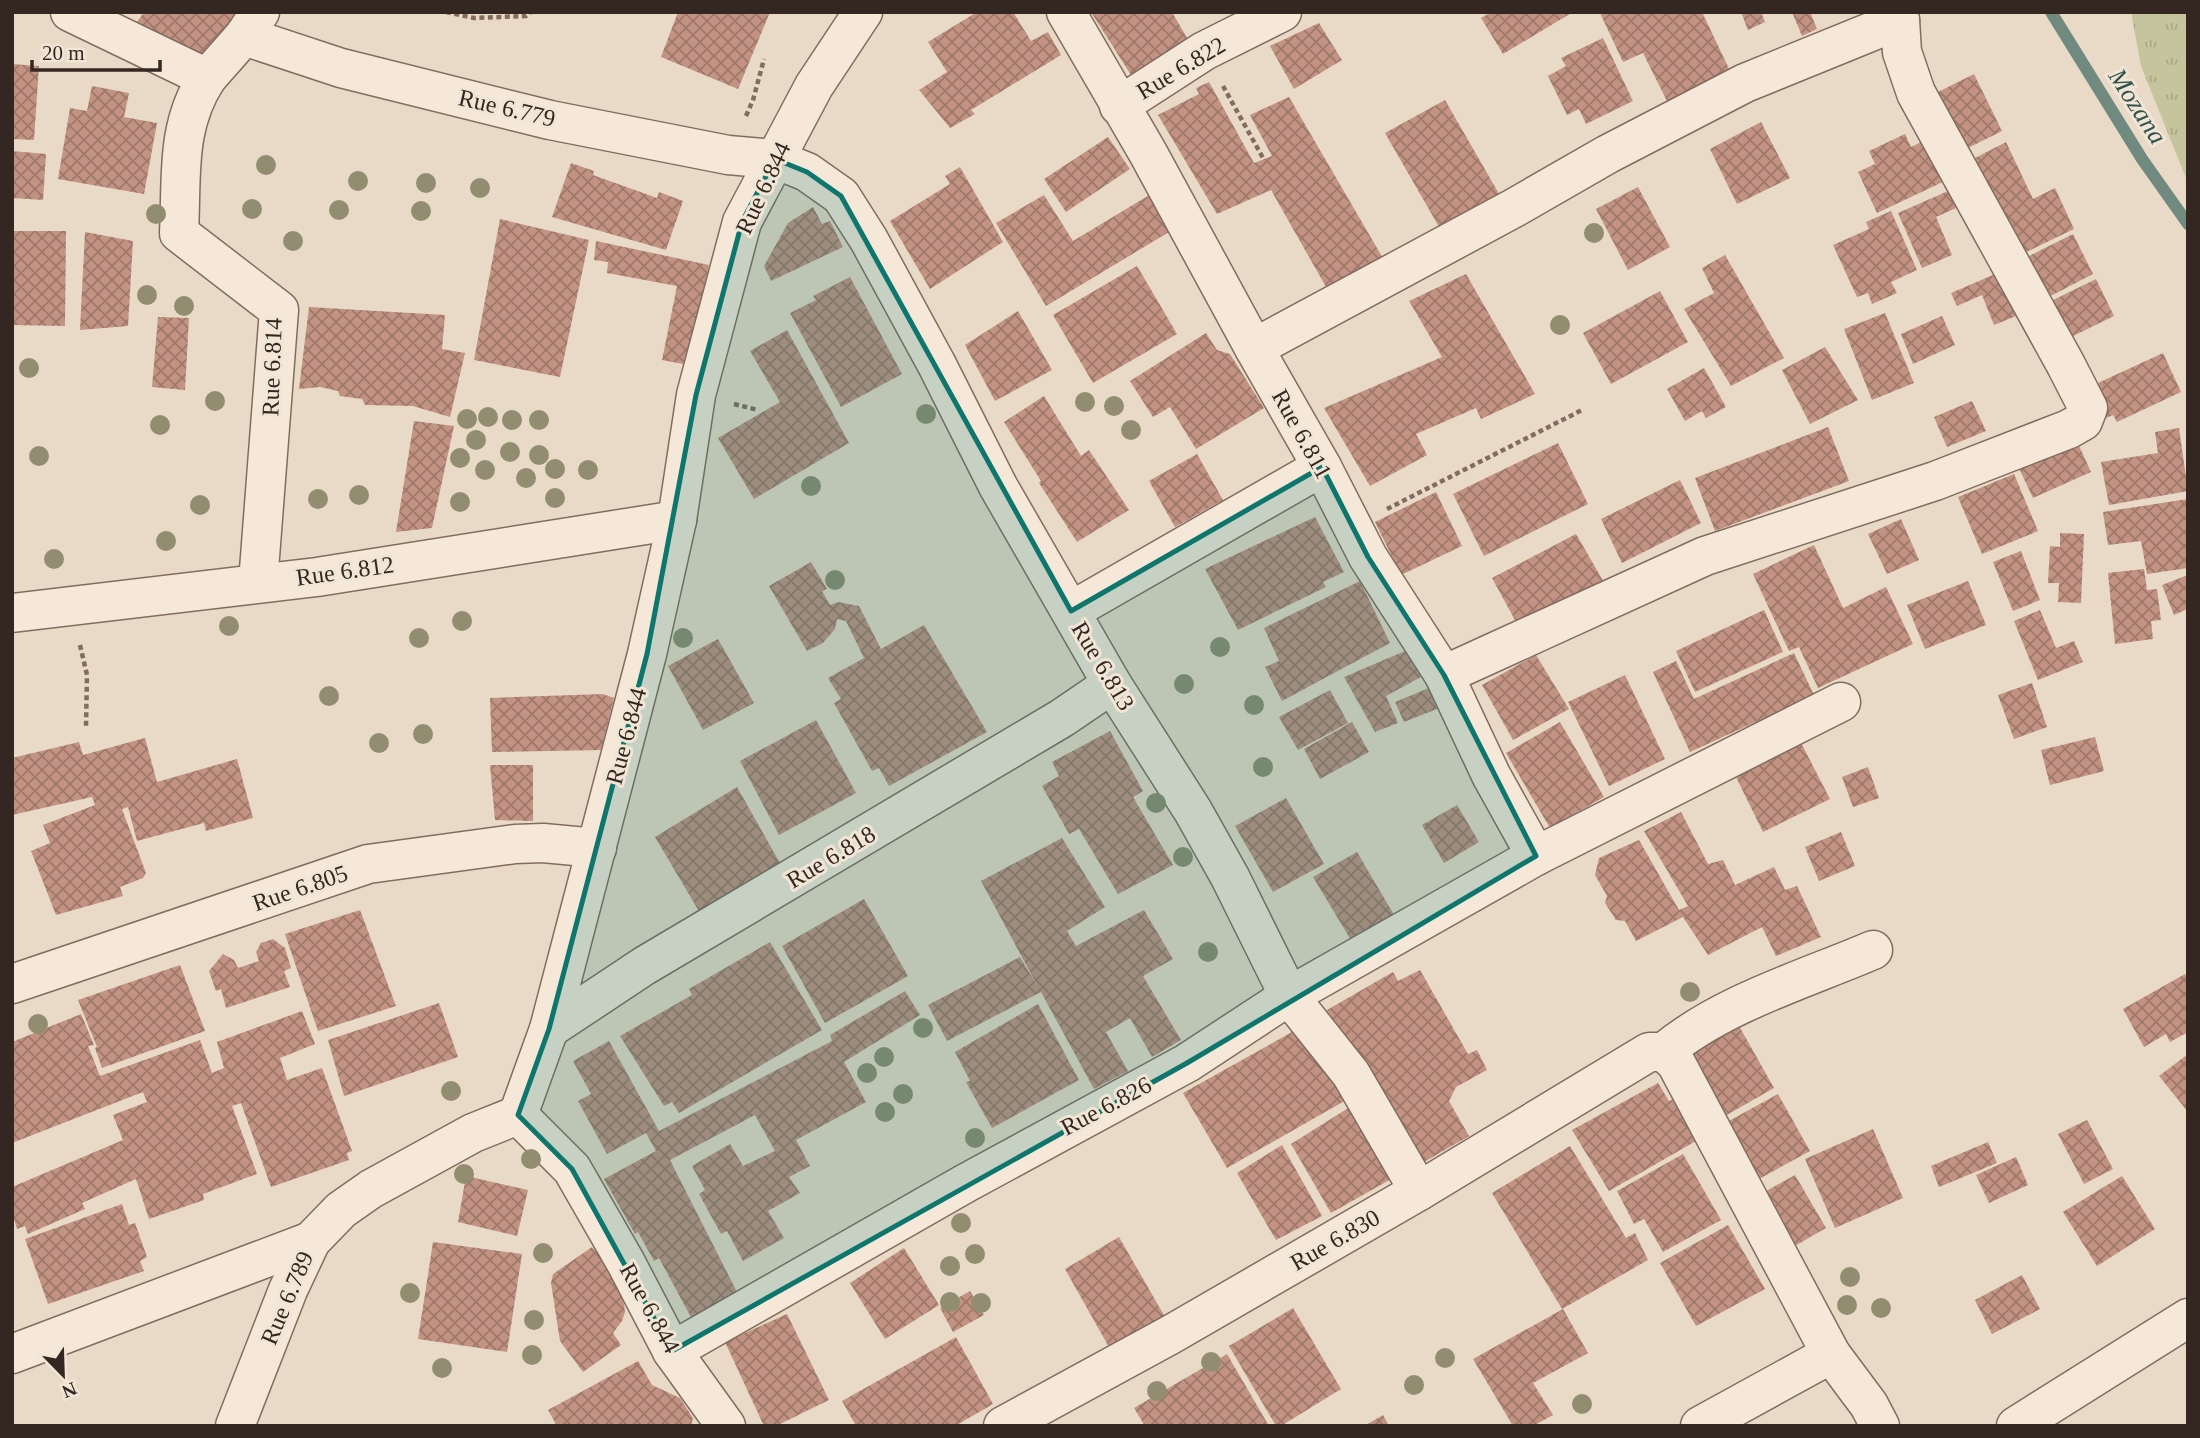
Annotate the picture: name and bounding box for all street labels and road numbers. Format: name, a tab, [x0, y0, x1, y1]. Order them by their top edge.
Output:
street label: Rue 6.822	[1132, 31, 1230, 105]
street label: Rue 6.779	[456, 84, 558, 132]
street label: Rue 6.844	[730, 138, 796, 238]
street label: Rue 6.814	[257, 317, 287, 417]
street label: Rue 6.811	[1267, 385, 1337, 483]
street label: Rue 6.812	[294, 551, 396, 591]
street label: Rue 6.813	[1066, 617, 1140, 715]
street label: Rue 6.844	[601, 685, 651, 787]
street label: Rue 6.818	[782, 820, 880, 894]
street label: Rue 6.805	[249, 860, 351, 916]
street label: Rue 6.826	[1056, 1071, 1156, 1141]
street label: Rue 6.830	[1286, 1204, 1384, 1276]
street label: Rue 6.789	[256, 1248, 318, 1348]
street label: Rue 6.844	[615, 1259, 685, 1357]

